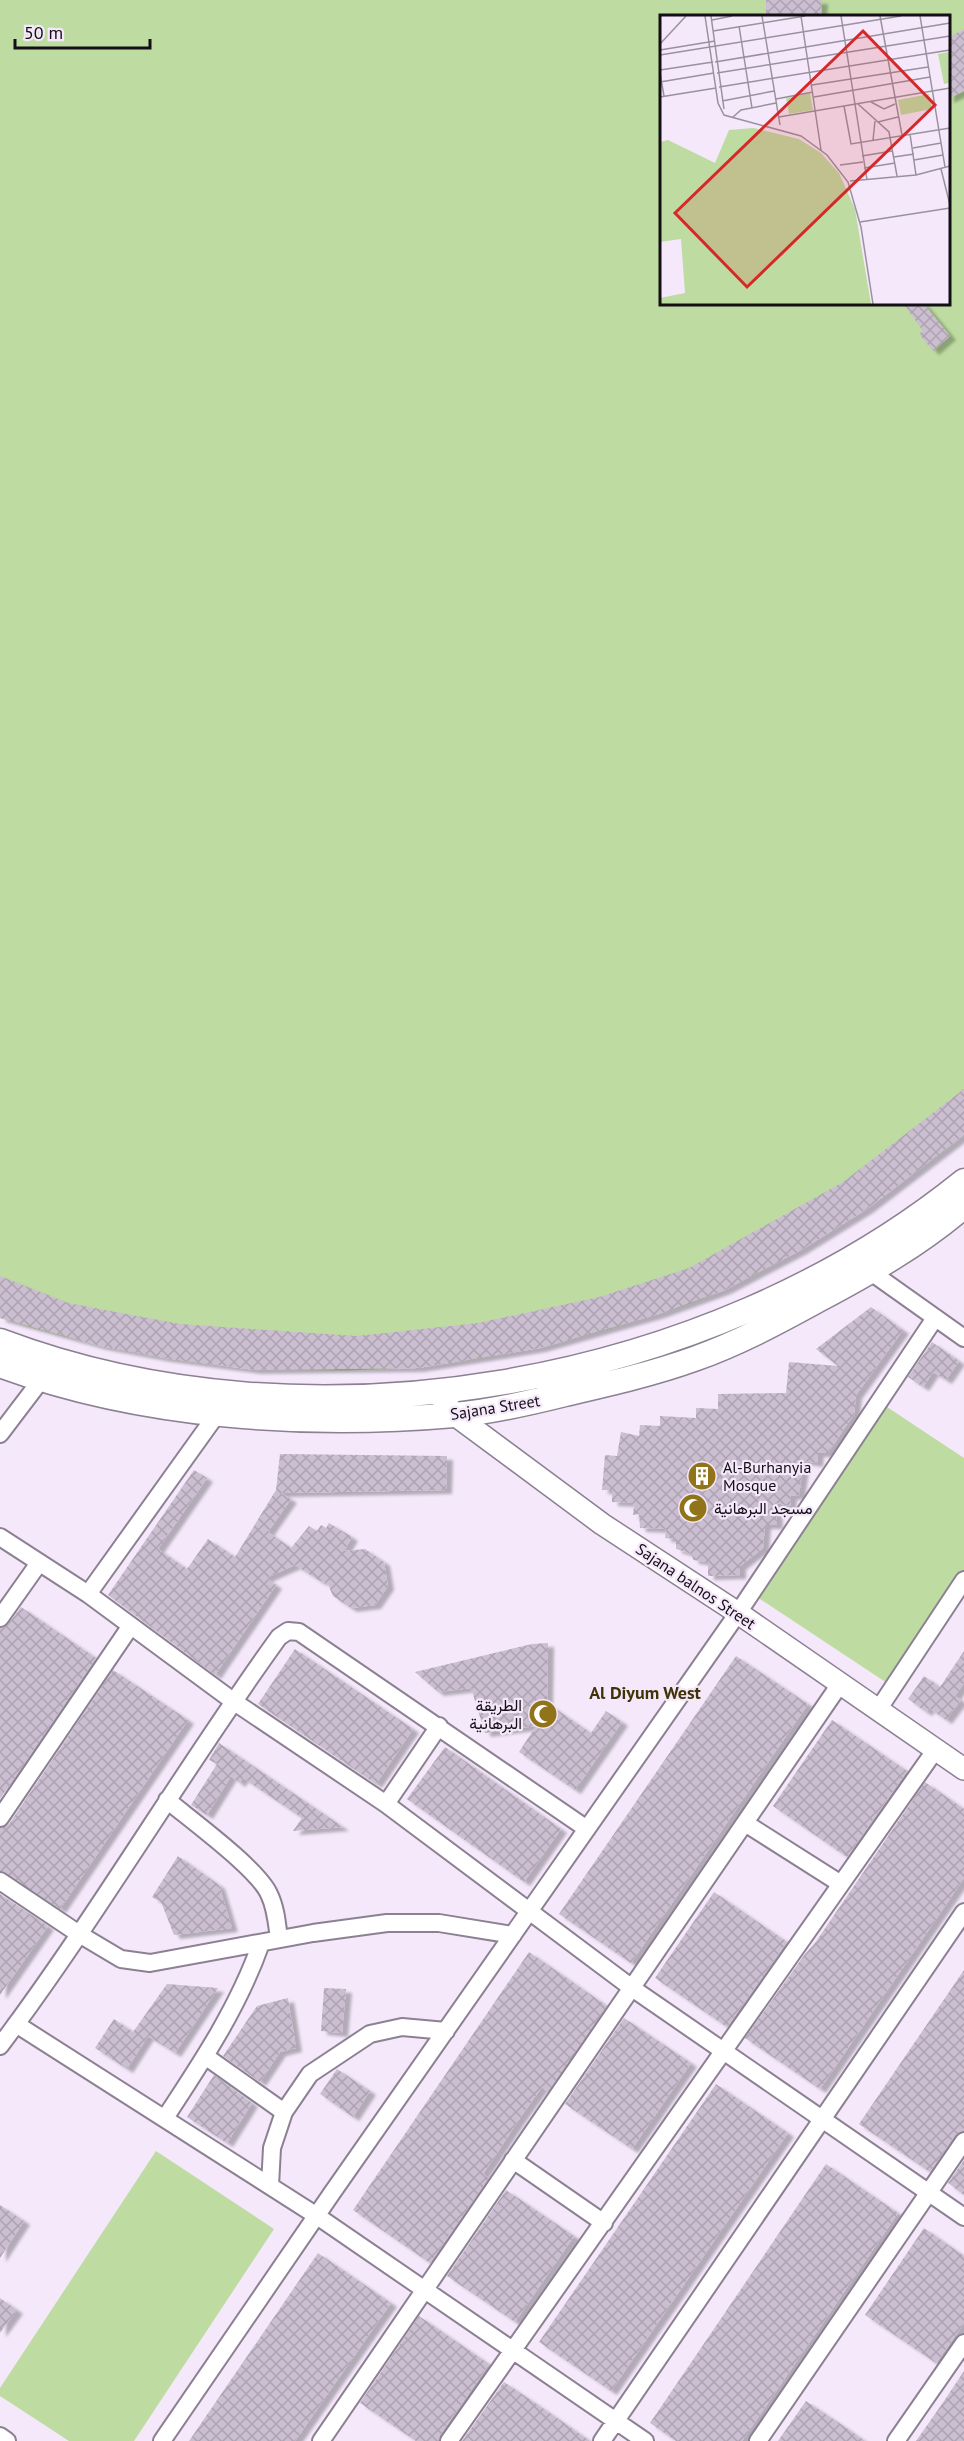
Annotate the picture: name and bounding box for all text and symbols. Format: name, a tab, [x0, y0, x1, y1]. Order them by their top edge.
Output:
scale bar	[15, 12, 150, 50]
inset map	[660, 15, 949, 304]
text: 50 m	[24, 21, 63, 44]
street label: Sajana Street	[449, 1390, 542, 1424]
place label: Al-Burhanyia Mosque	[723, 1457, 811, 1495]
building icon: Al-Burhanyia Mosque	[686, 1460, 718, 1492]
mosque icon: مسجد البرهانية	[677, 1492, 709, 1524]
place label: مسجد البرهانية	[714, 1498, 813, 1519]
street label: Sajana balnos Street	[632, 1539, 760, 1634]
district label: Al Diyum West	[589, 1681, 702, 1704]
place label: الطريقة البرهانية	[469, 1695, 522, 1734]
mosque icon: الطريقة البرهانية	[527, 1698, 559, 1730]

